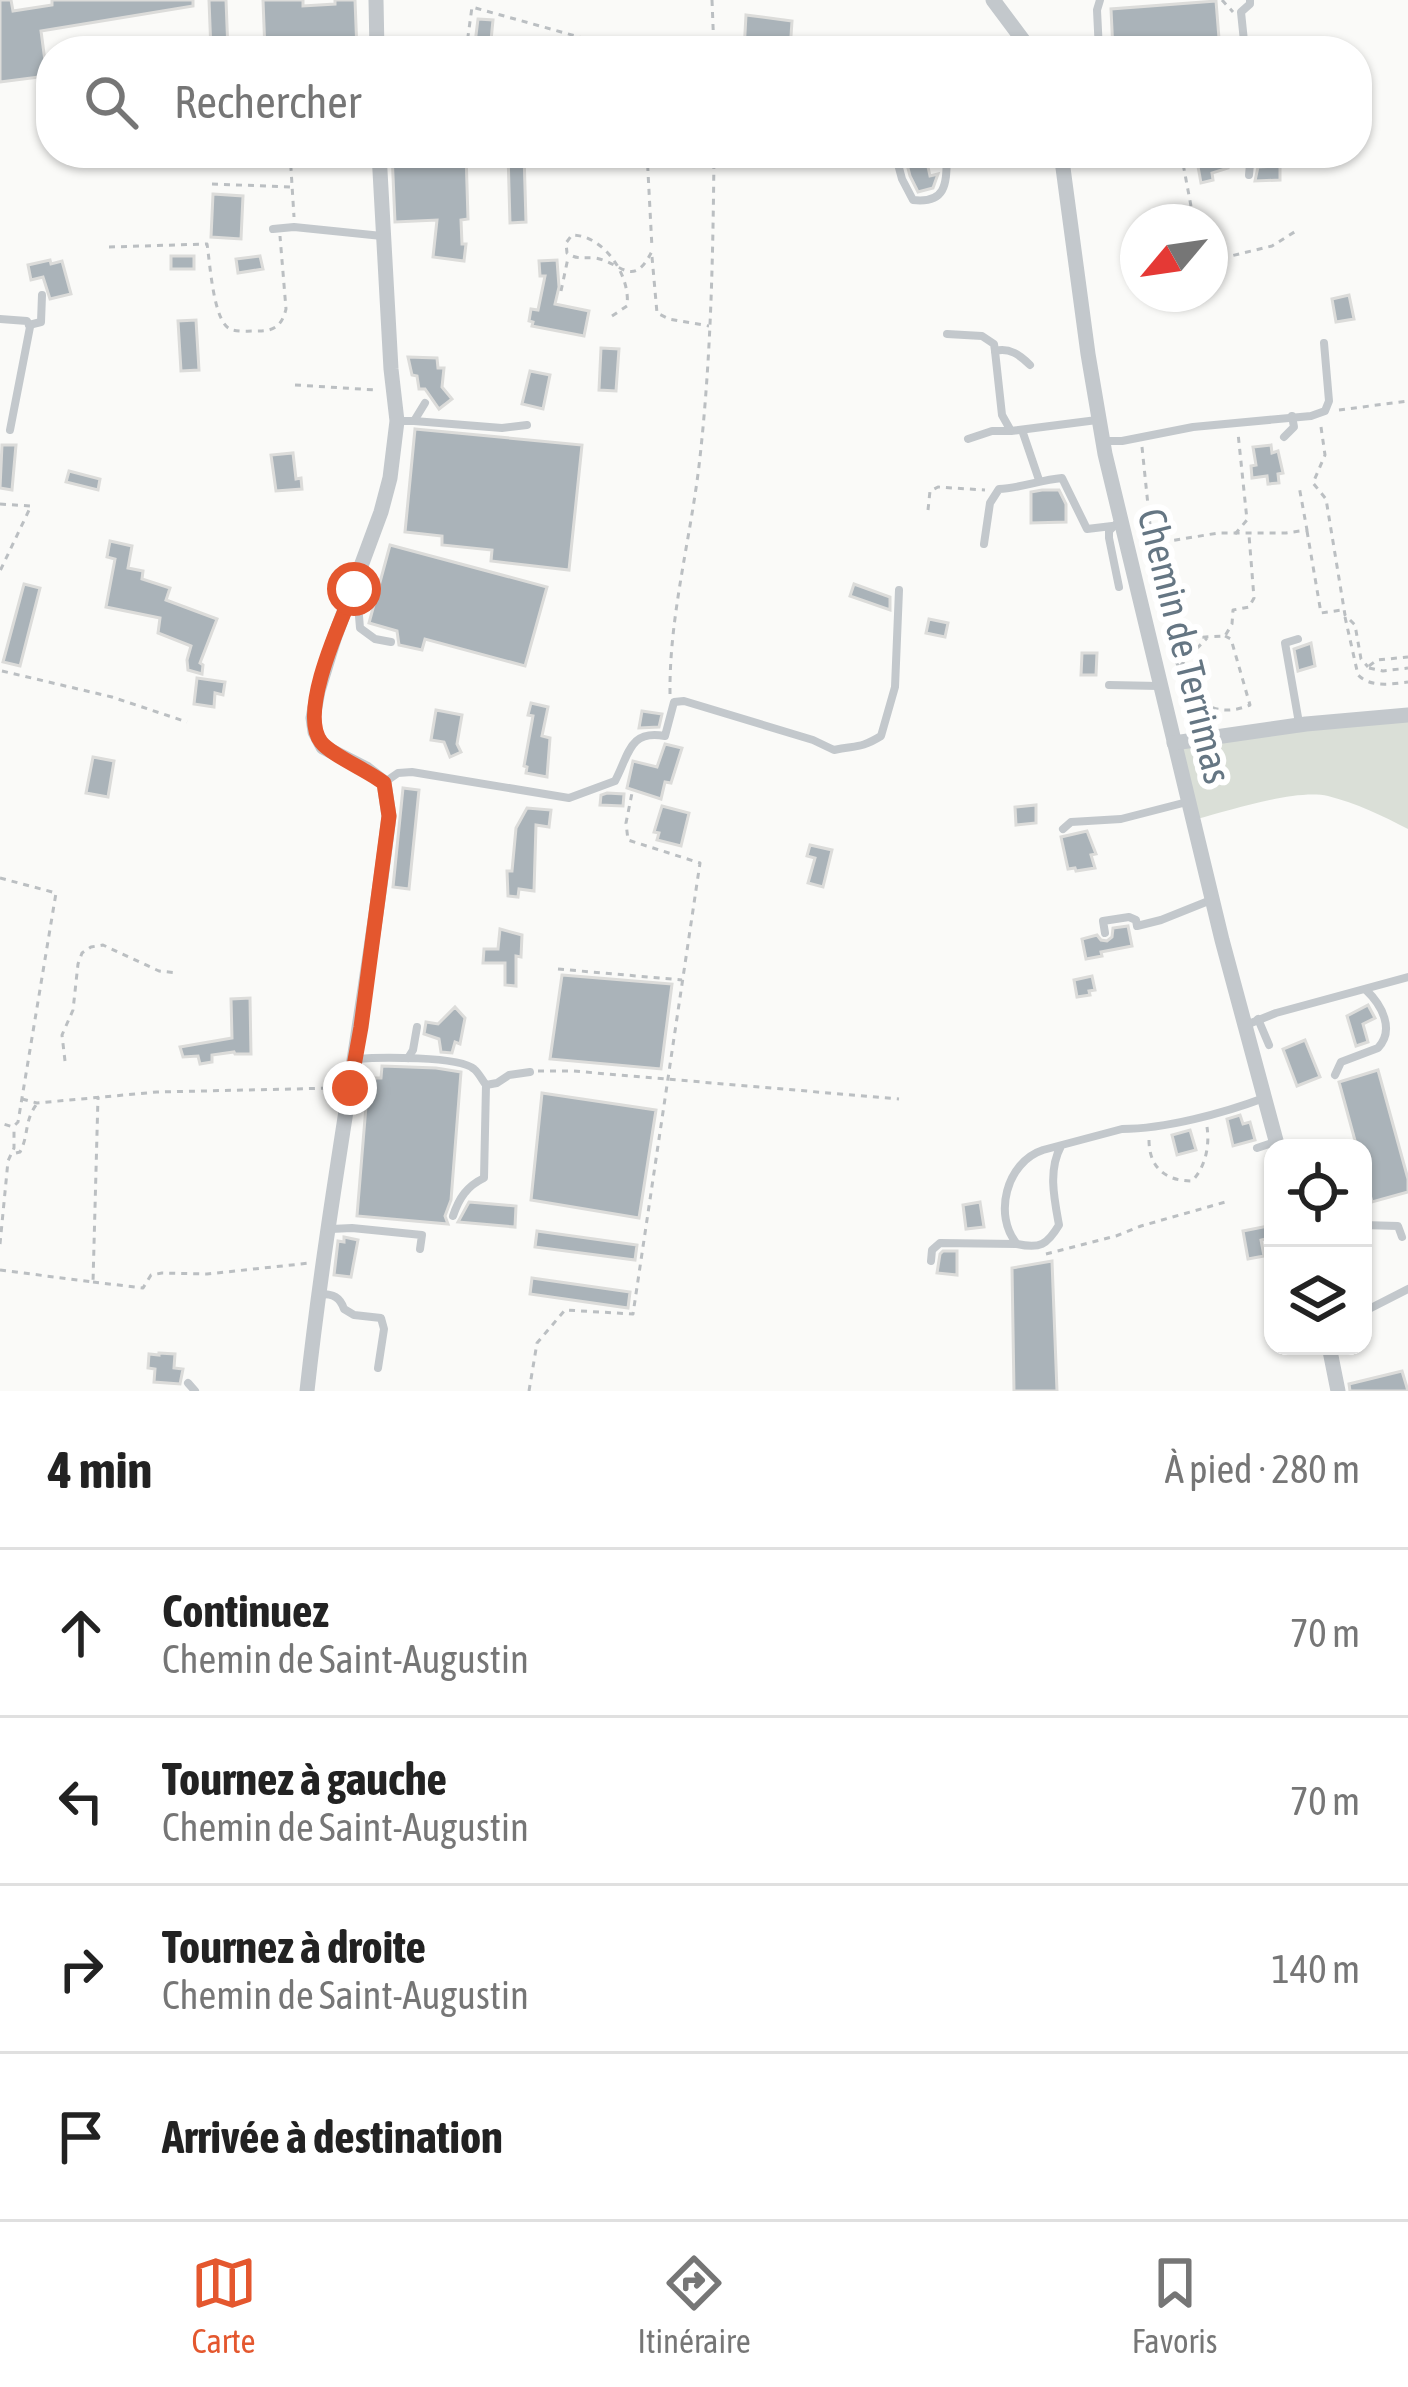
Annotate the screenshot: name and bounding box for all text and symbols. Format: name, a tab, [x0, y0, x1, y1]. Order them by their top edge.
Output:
search box	[36, 36, 1372, 168]
icon: search	[78, 69, 144, 135]
text: Rechercher	[174, 76, 361, 128]
north arrow	[1120, 204, 1228, 312]
street label: Chemin de Terrimas	[1130, 504, 1240, 788]
route start	[327, 562, 381, 616]
route end	[323, 1061, 377, 1115]
map controls	[1264, 1139, 1372, 1355]
button: locate	[1264, 1139, 1372, 1247]
button: layers	[1264, 1247, 1372, 1355]
text: 4 min	[48, 1440, 152, 1499]
text: À pied · 280 m	[1165, 1447, 1360, 1491]
text: Continuez	[162, 1585, 329, 1637]
icon: ahead	[48, 1600, 114, 1666]
text: 70 m	[1290, 1611, 1360, 1655]
text: Chemin de Saint-Augustin	[162, 1637, 529, 1681]
text: Tournez à gauche	[162, 1753, 447, 1805]
icon: left	[48, 1768, 114, 1834]
text: 70 m	[1290, 1779, 1360, 1823]
text: Chemin de Saint-Augustin	[162, 1805, 529, 1849]
text: Tournez à droite	[162, 1921, 426, 1973]
icon: right	[48, 1936, 114, 2002]
text: 140 m	[1272, 1947, 1360, 1991]
text: Chemin de Saint-Augustin	[162, 1973, 529, 2017]
icon: arrive	[48, 2104, 114, 2170]
text: Arrivée à destination	[162, 2111, 503, 2163]
tab: Carte	[191, 2250, 257, 2360]
tab: Itinéraire	[638, 2250, 751, 2360]
tab: Favoris	[1132, 2250, 1217, 2360]

